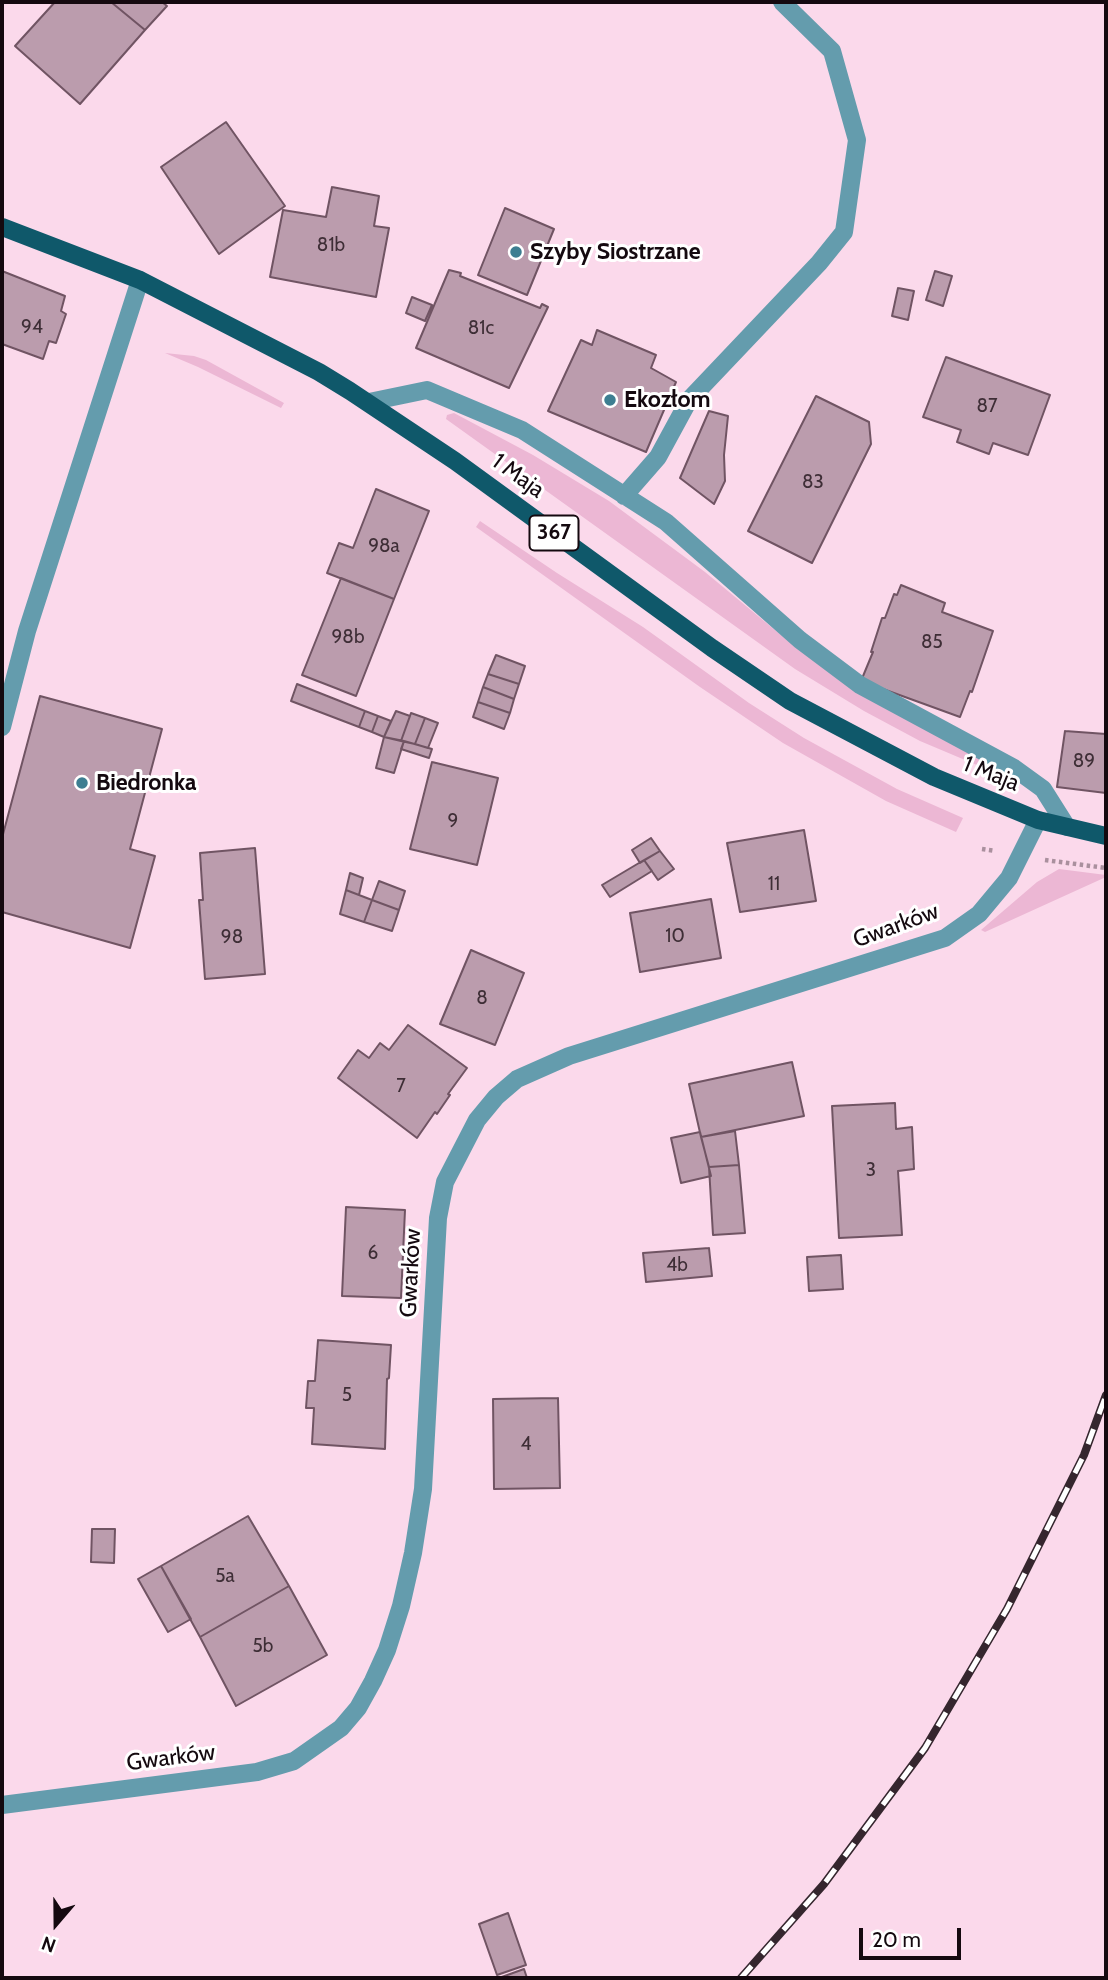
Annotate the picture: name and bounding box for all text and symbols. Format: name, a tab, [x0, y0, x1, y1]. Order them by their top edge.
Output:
house number: 81b	[317, 234, 345, 256]
place label: Szyby Siostrzane	[530, 238, 701, 266]
marker: Szyby Siostrzane	[508, 244, 524, 260]
house number: 94	[21, 316, 43, 338]
house number: 81c	[468, 317, 494, 339]
place label: Ekozłom	[624, 386, 711, 414]
marker: Ekozłom	[602, 392, 618, 408]
house number: 87	[976, 395, 998, 417]
street label: 1 Maja	[486, 448, 550, 504]
house number: 83	[802, 471, 824, 493]
road number: 367	[530, 516, 578, 550]
house number: 98a	[368, 535, 400, 557]
house number: 98b	[332, 626, 364, 648]
house number: 85	[921, 631, 943, 653]
street label: 1 Maja	[959, 750, 1023, 798]
house number: 89	[1073, 750, 1095, 772]
place label: Biedronka	[96, 769, 196, 797]
marker: Biedronka	[74, 775, 90, 791]
house number: 9	[448, 810, 458, 832]
house number: 11	[768, 873, 780, 895]
street label: Gwarków	[849, 898, 943, 954]
house number: 10	[665, 925, 685, 947]
house number: 98	[221, 926, 243, 948]
house number: 8	[476, 987, 488, 1009]
house number: 7	[396, 1075, 406, 1097]
house number: 3	[866, 1159, 876, 1181]
street label: Gwarków	[395, 1228, 427, 1318]
house number: 6	[368, 1242, 378, 1264]
house number: 4b	[666, 1254, 688, 1276]
house number: 5	[342, 1384, 352, 1406]
house number: 4	[521, 1433, 531, 1455]
house number: 5a	[215, 1565, 235, 1587]
house number: 5b	[253, 1635, 273, 1657]
street label: Gwarków	[125, 1739, 217, 1777]
north arrow	[21, 1889, 91, 1959]
scale bar	[863, 1913, 964, 1957]
text: 20 m	[872, 1927, 921, 1952]
text: N	[38, 1931, 59, 1957]

